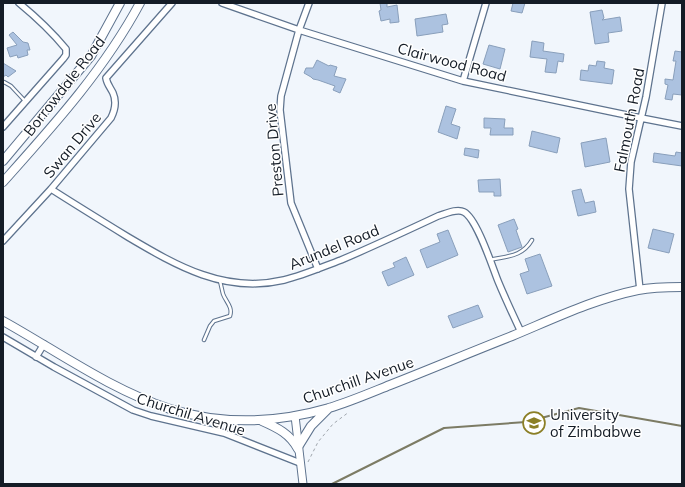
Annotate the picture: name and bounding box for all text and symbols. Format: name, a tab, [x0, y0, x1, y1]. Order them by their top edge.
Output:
street label: Borrowdale Road	[19, 32, 109, 140]
street label: Clairwood Road	[395, 38, 509, 86]
street label: Falmouth Road	[610, 66, 648, 174]
street label: Preston Drive	[260, 103, 288, 197]
street label: Swan Drive	[39, 108, 105, 182]
street label: Arundel Road	[286, 220, 382, 274]
street label: Churchill Avenue	[300, 352, 416, 408]
street label: Churchil Avenue	[134, 388, 248, 440]
place label: University of Zimbabwe	[550, 405, 641, 441]
school or university icon: University of Zimbabwe	[521, 410, 547, 436]

